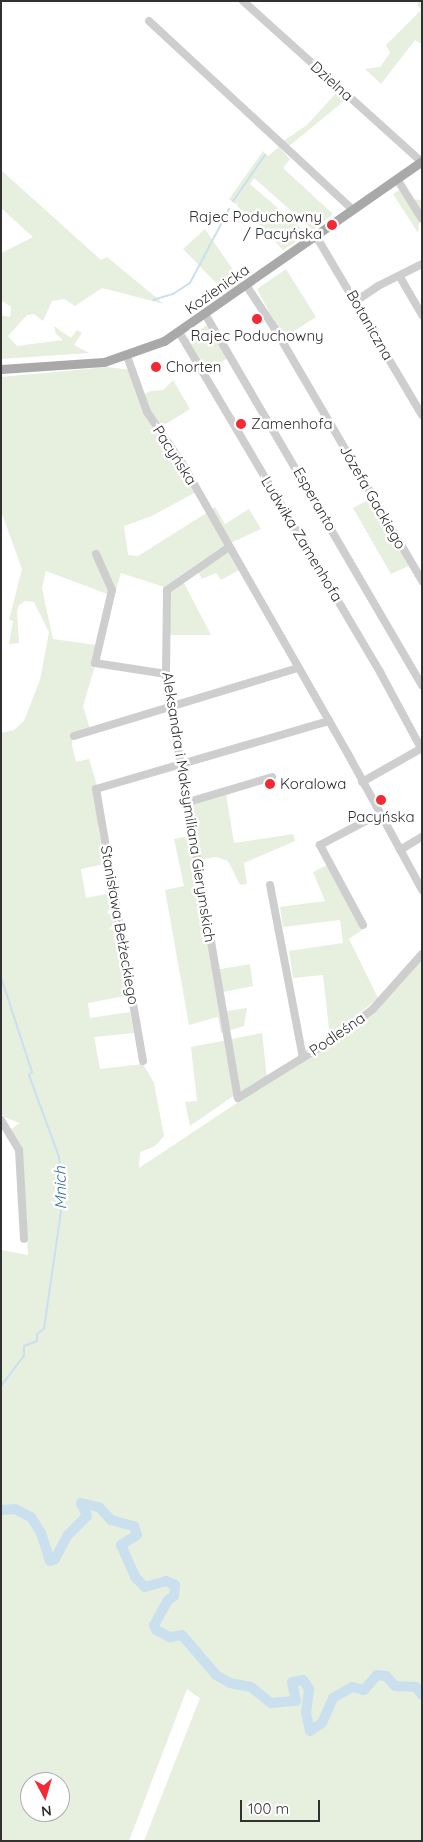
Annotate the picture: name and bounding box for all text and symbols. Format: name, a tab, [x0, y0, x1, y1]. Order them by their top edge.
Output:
street label: Dzielna	[307, 57, 357, 105]
place label: Rajec Poduchowny / Pacyńska	[189, 207, 322, 242]
marker: Rajec Poduchowny / Pacyńska	[326, 219, 338, 231]
street label: Kozienicka	[181, 260, 253, 318]
street label: Botaniczna	[343, 287, 397, 363]
marker: Rajec Poduchowny	[251, 313, 263, 325]
place label: Rajec Poduchowny	[190, 327, 324, 345]
place label: Chorten	[166, 358, 221, 376]
marker: Chorten	[150, 361, 162, 373]
place label: Zamenhofa	[251, 415, 333, 433]
marker: Zamenhofa	[235, 418, 247, 430]
street label: Pacyńska	[149, 422, 201, 488]
street label: Józefa Gackiego	[336, 442, 410, 552]
street label: Esperanto	[290, 464, 340, 534]
street label: Ludwika Zamenhofa	[257, 473, 347, 605]
street label: Aleksandra i Maksymiliana Gierymskich	[159, 670, 219, 944]
place label: Koralowa	[280, 775, 346, 793]
marker: Koralowa	[264, 778, 276, 790]
marker: Pacyńska	[375, 794, 387, 806]
place label: Pacyńska	[347, 808, 415, 826]
street label: Stanisława Bełżeckiego	[97, 844, 143, 1006]
street label: Podleśna	[306, 1008, 368, 1060]
water label: Mnich	[50, 1166, 70, 1210]
north arrow	[20, 1772, 70, 1822]
scale bar	[243, 1790, 323, 1822]
text: 100 m	[248, 1799, 289, 1818]
text: N	[40, 1801, 53, 1820]

